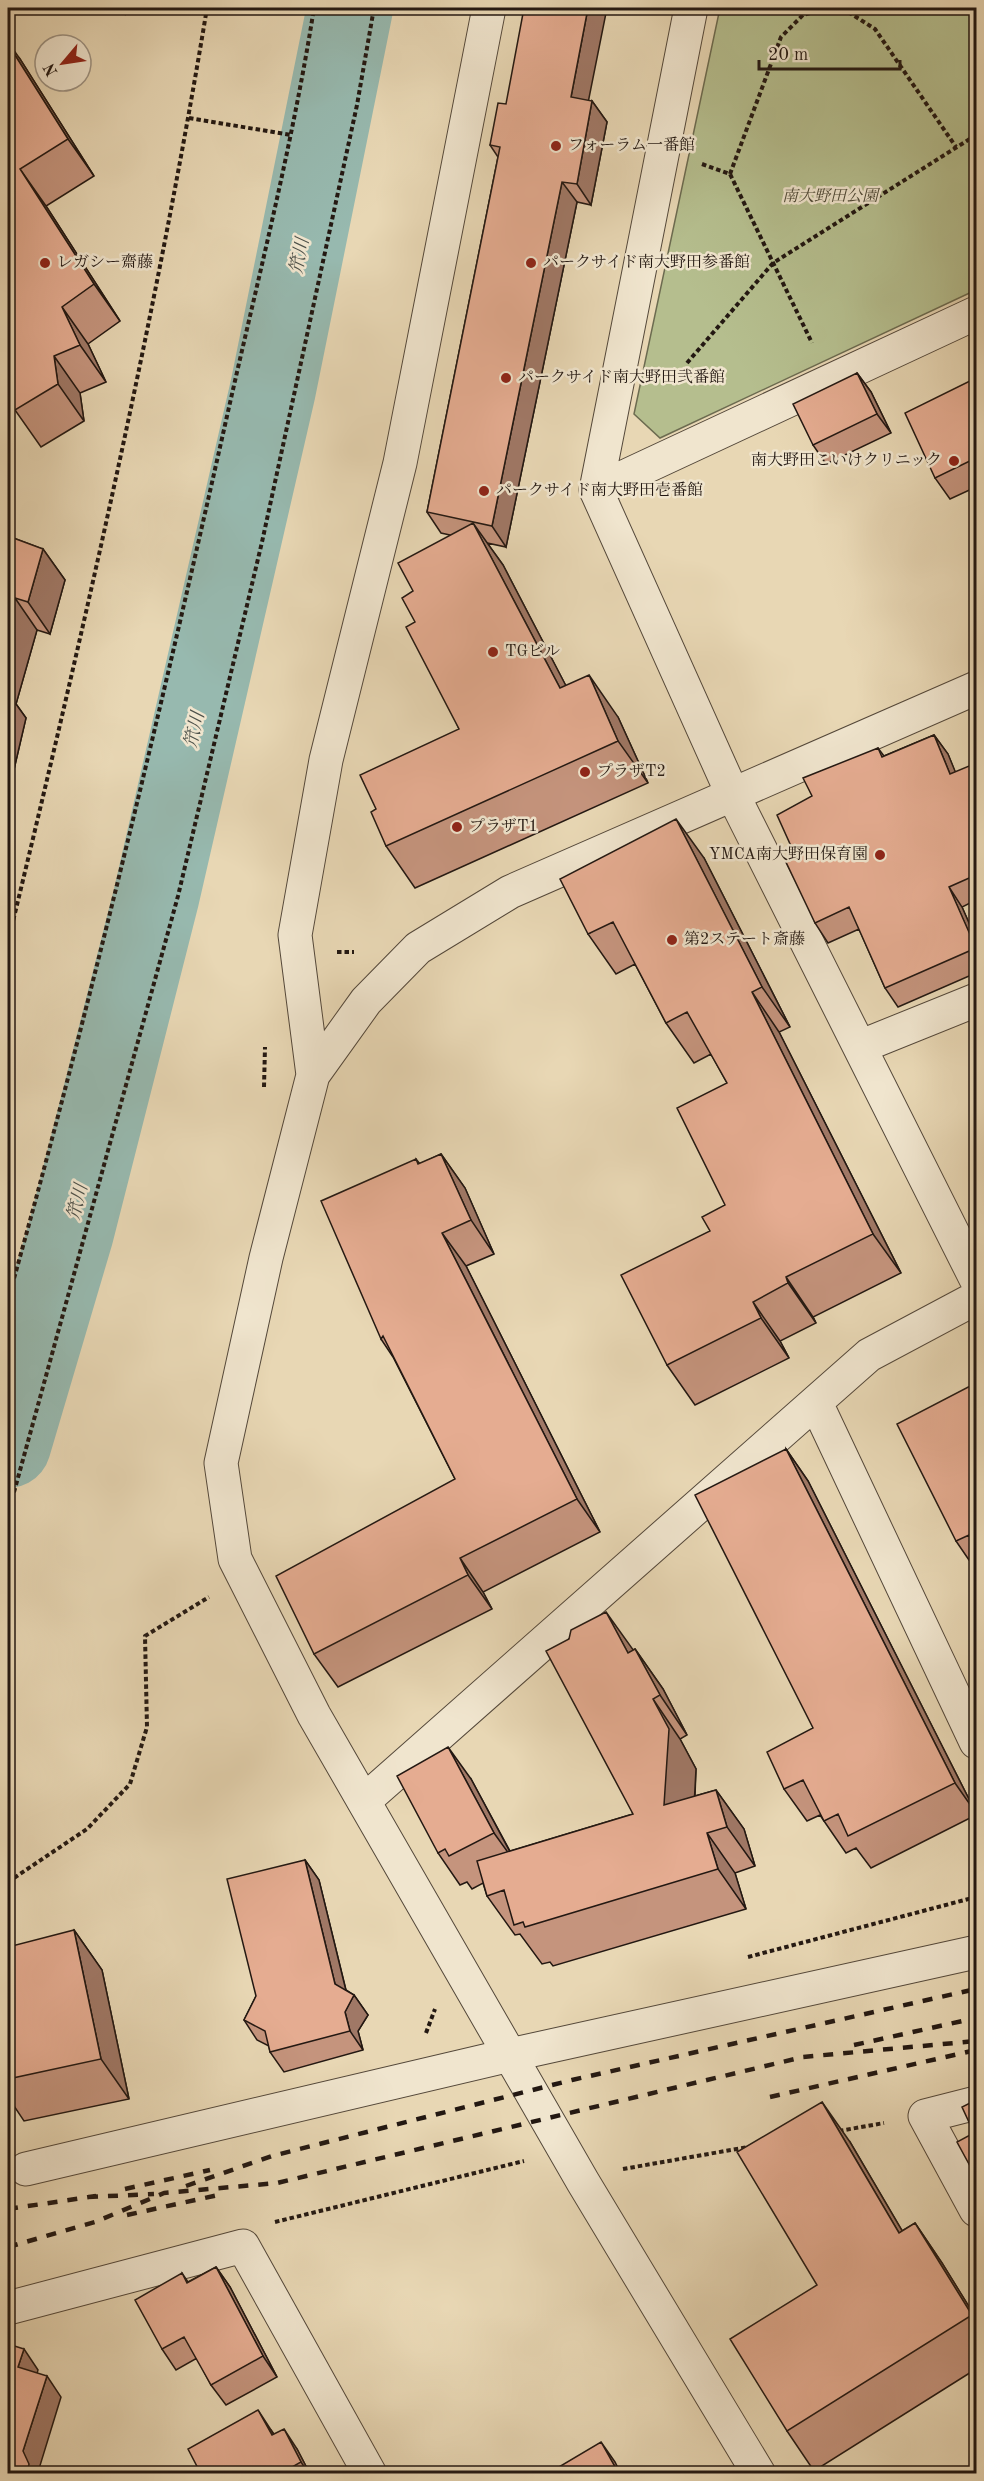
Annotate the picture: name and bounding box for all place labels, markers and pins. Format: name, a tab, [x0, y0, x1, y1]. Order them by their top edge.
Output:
place label: フォーラム一番館	[568, 136, 695, 154]
marker: フォーラム一番館	[549, 139, 563, 153]
place label: レガシー齋藤	[57, 253, 153, 271]
place label: パークサイド南大野田参番館	[543, 253, 750, 271]
marker: レガシー齋藤	[38, 256, 52, 270]
marker: パークサイド南大野田参番館	[524, 256, 538, 270]
place label: パークサイド南大野田弐番館	[518, 368, 725, 386]
marker: パークサイド南大野田弐番館	[499, 371, 513, 385]
place label: 南大野田こいけクリニック	[751, 451, 942, 469]
marker: 南大野田こいけクリニック	[947, 454, 961, 468]
place label: パークサイド南大野田壱番館	[496, 481, 703, 499]
marker: パークサイド南大野田壱番館	[477, 484, 491, 498]
place label: TGビル	[505, 643, 560, 660]
marker: TGビル	[486, 645, 500, 659]
place label: プラザT2	[597, 762, 666, 780]
marker: プラザT2	[578, 765, 592, 779]
place label: プラザT1	[469, 817, 538, 835]
marker: プラザT1	[450, 820, 464, 834]
place label: YMCA南大野田保育園	[709, 845, 868, 863]
marker: YMCA南大野田保育園	[873, 848, 887, 862]
place label: 第2ステート斎藤	[684, 930, 805, 948]
marker: 第2ステート斎藤	[665, 933, 679, 947]

